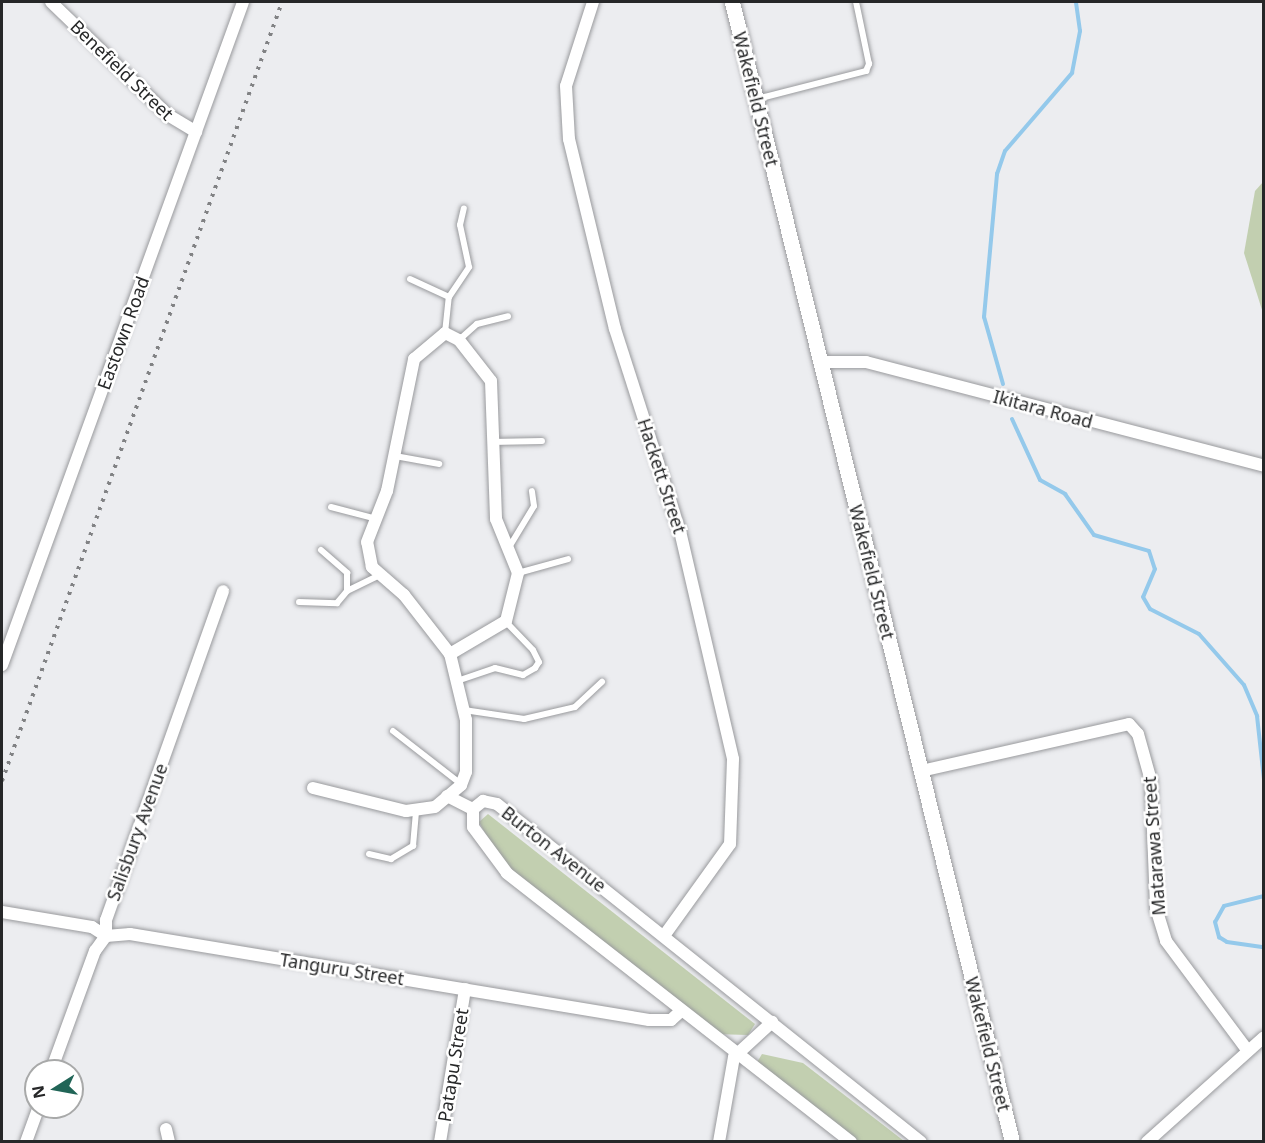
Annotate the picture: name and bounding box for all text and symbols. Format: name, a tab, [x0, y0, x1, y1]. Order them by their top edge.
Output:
street label: Benefield Street	[66, 15, 178, 125]
street label: Wakefield Street	[729, 29, 783, 169]
street label: Eastown Road	[93, 273, 153, 393]
street label: Ikitara Road	[991, 385, 1095, 433]
street label: Hackett Street	[633, 416, 691, 536]
street label: Wakefield Street	[845, 502, 899, 642]
street label: Salisbury Avenue	[102, 760, 172, 904]
street label: Matarawa Street	[1138, 776, 1170, 916]
street label: Burton Avenue	[497, 802, 611, 896]
street label: Tanguru Street	[278, 949, 406, 989]
street label: Wakefield Street	[961, 974, 1015, 1114]
street label: Patapu Street	[433, 1007, 473, 1123]
north arrow	[24, 1059, 84, 1119]
text: N	[26, 1084, 50, 1101]

